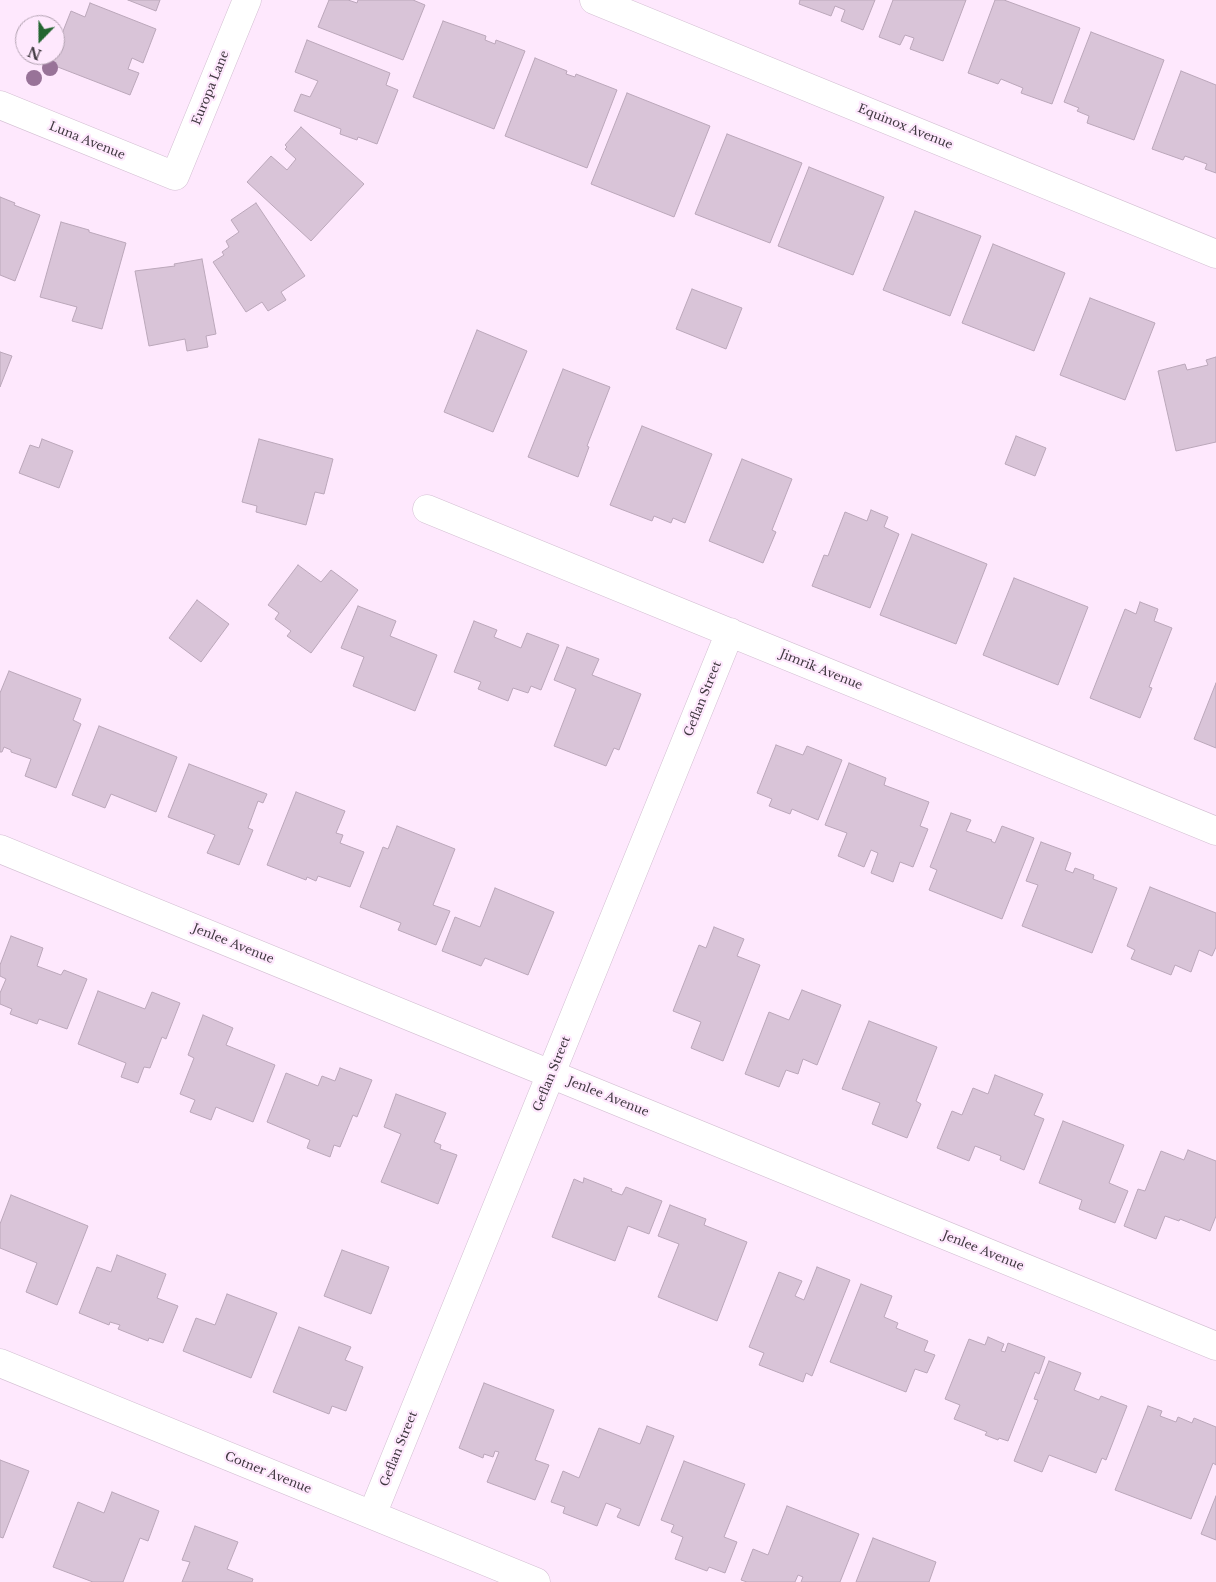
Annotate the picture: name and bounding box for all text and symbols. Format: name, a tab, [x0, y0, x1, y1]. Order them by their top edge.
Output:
north arrow	[15, 15, 65, 65]
text: N	[25, 42, 44, 64]
street label: Europa Lane	[190, 49, 232, 127]
street label: Equinox Avenue	[856, 101, 954, 153]
street label: Luna Avenue	[47, 119, 127, 163]
street label: Jimrik Avenue	[778, 647, 864, 693]
street label: Geflan Street	[681, 659, 725, 739]
street label: Jenlee Avenue	[190, 921, 276, 967]
street label: Geflan Street	[530, 1034, 574, 1114]
street label: Jenlee Avenue	[565, 1074, 651, 1120]
street label: Jenlee Avenue	[940, 1228, 1026, 1274]
street label: Geflan Street	[377, 1409, 421, 1489]
street label: Cotner Avenue	[223, 1449, 313, 1497]

